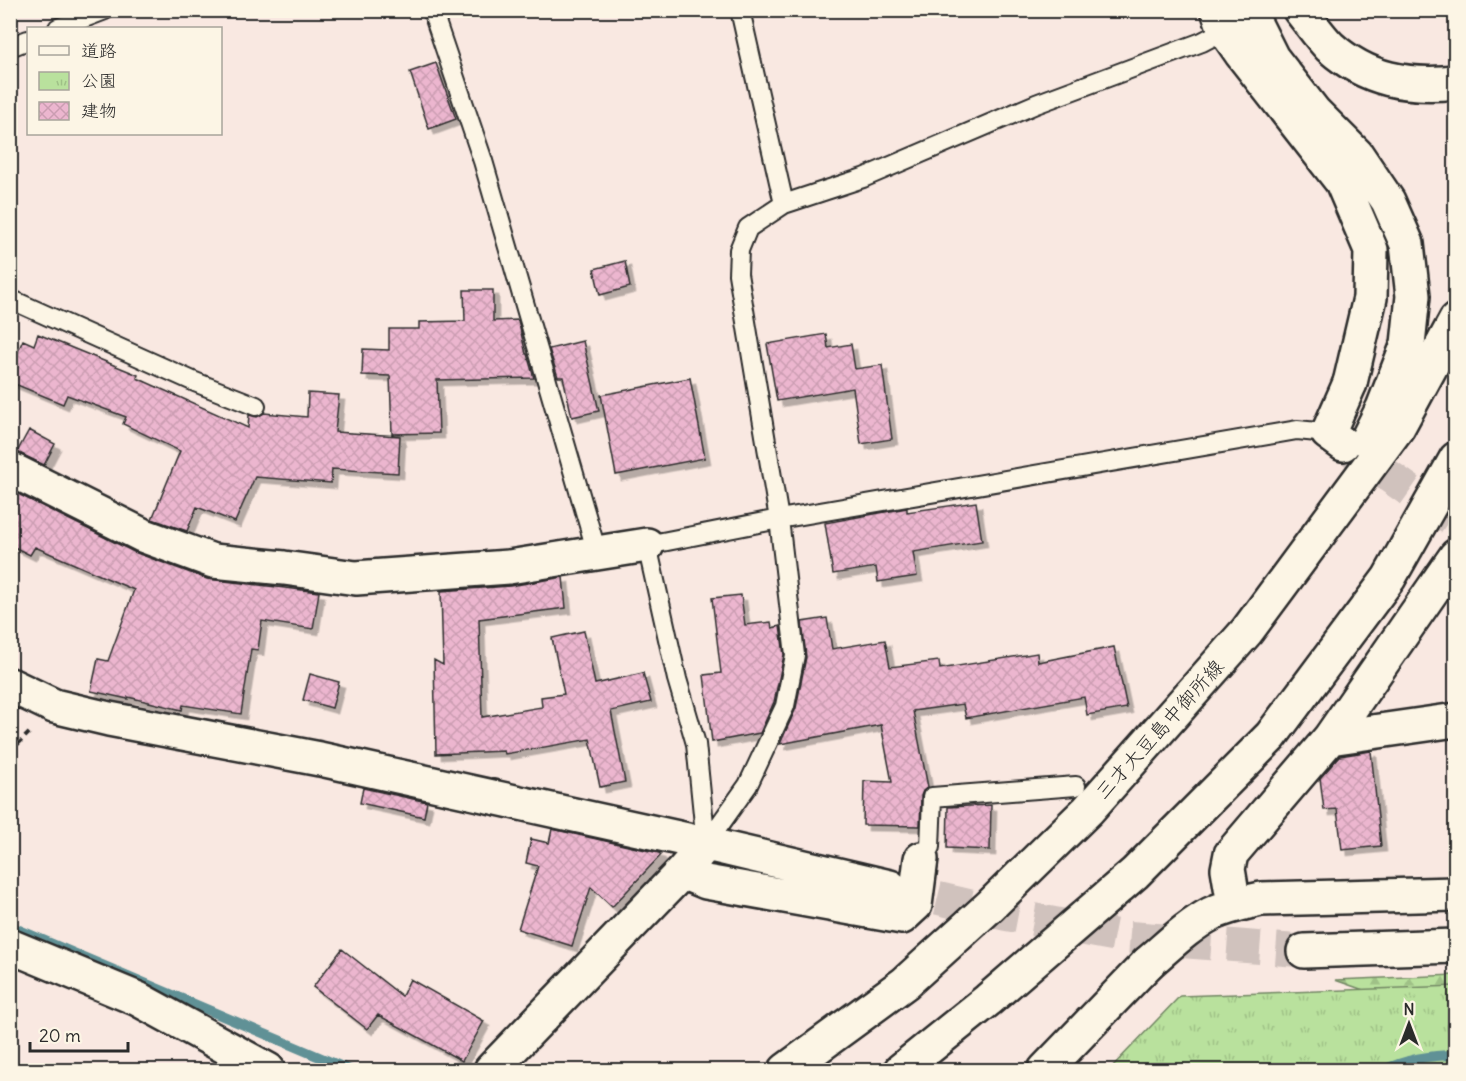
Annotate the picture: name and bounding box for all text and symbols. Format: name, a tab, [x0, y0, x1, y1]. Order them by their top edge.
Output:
legend	[27, 27, 222, 135]
text: 道路	[81, 39, 117, 62]
text: 公園	[81, 69, 117, 92]
text: 建物	[81, 99, 117, 122]
street label: 三才大豆島中御所線	[1089, 654, 1229, 804]
north arrow	[1379, 994, 1439, 1054]
text: N	[1403, 999, 1415, 1019]
scale bar	[30, 1015, 128, 1053]
text: 20 m	[39, 1024, 81, 1047]

